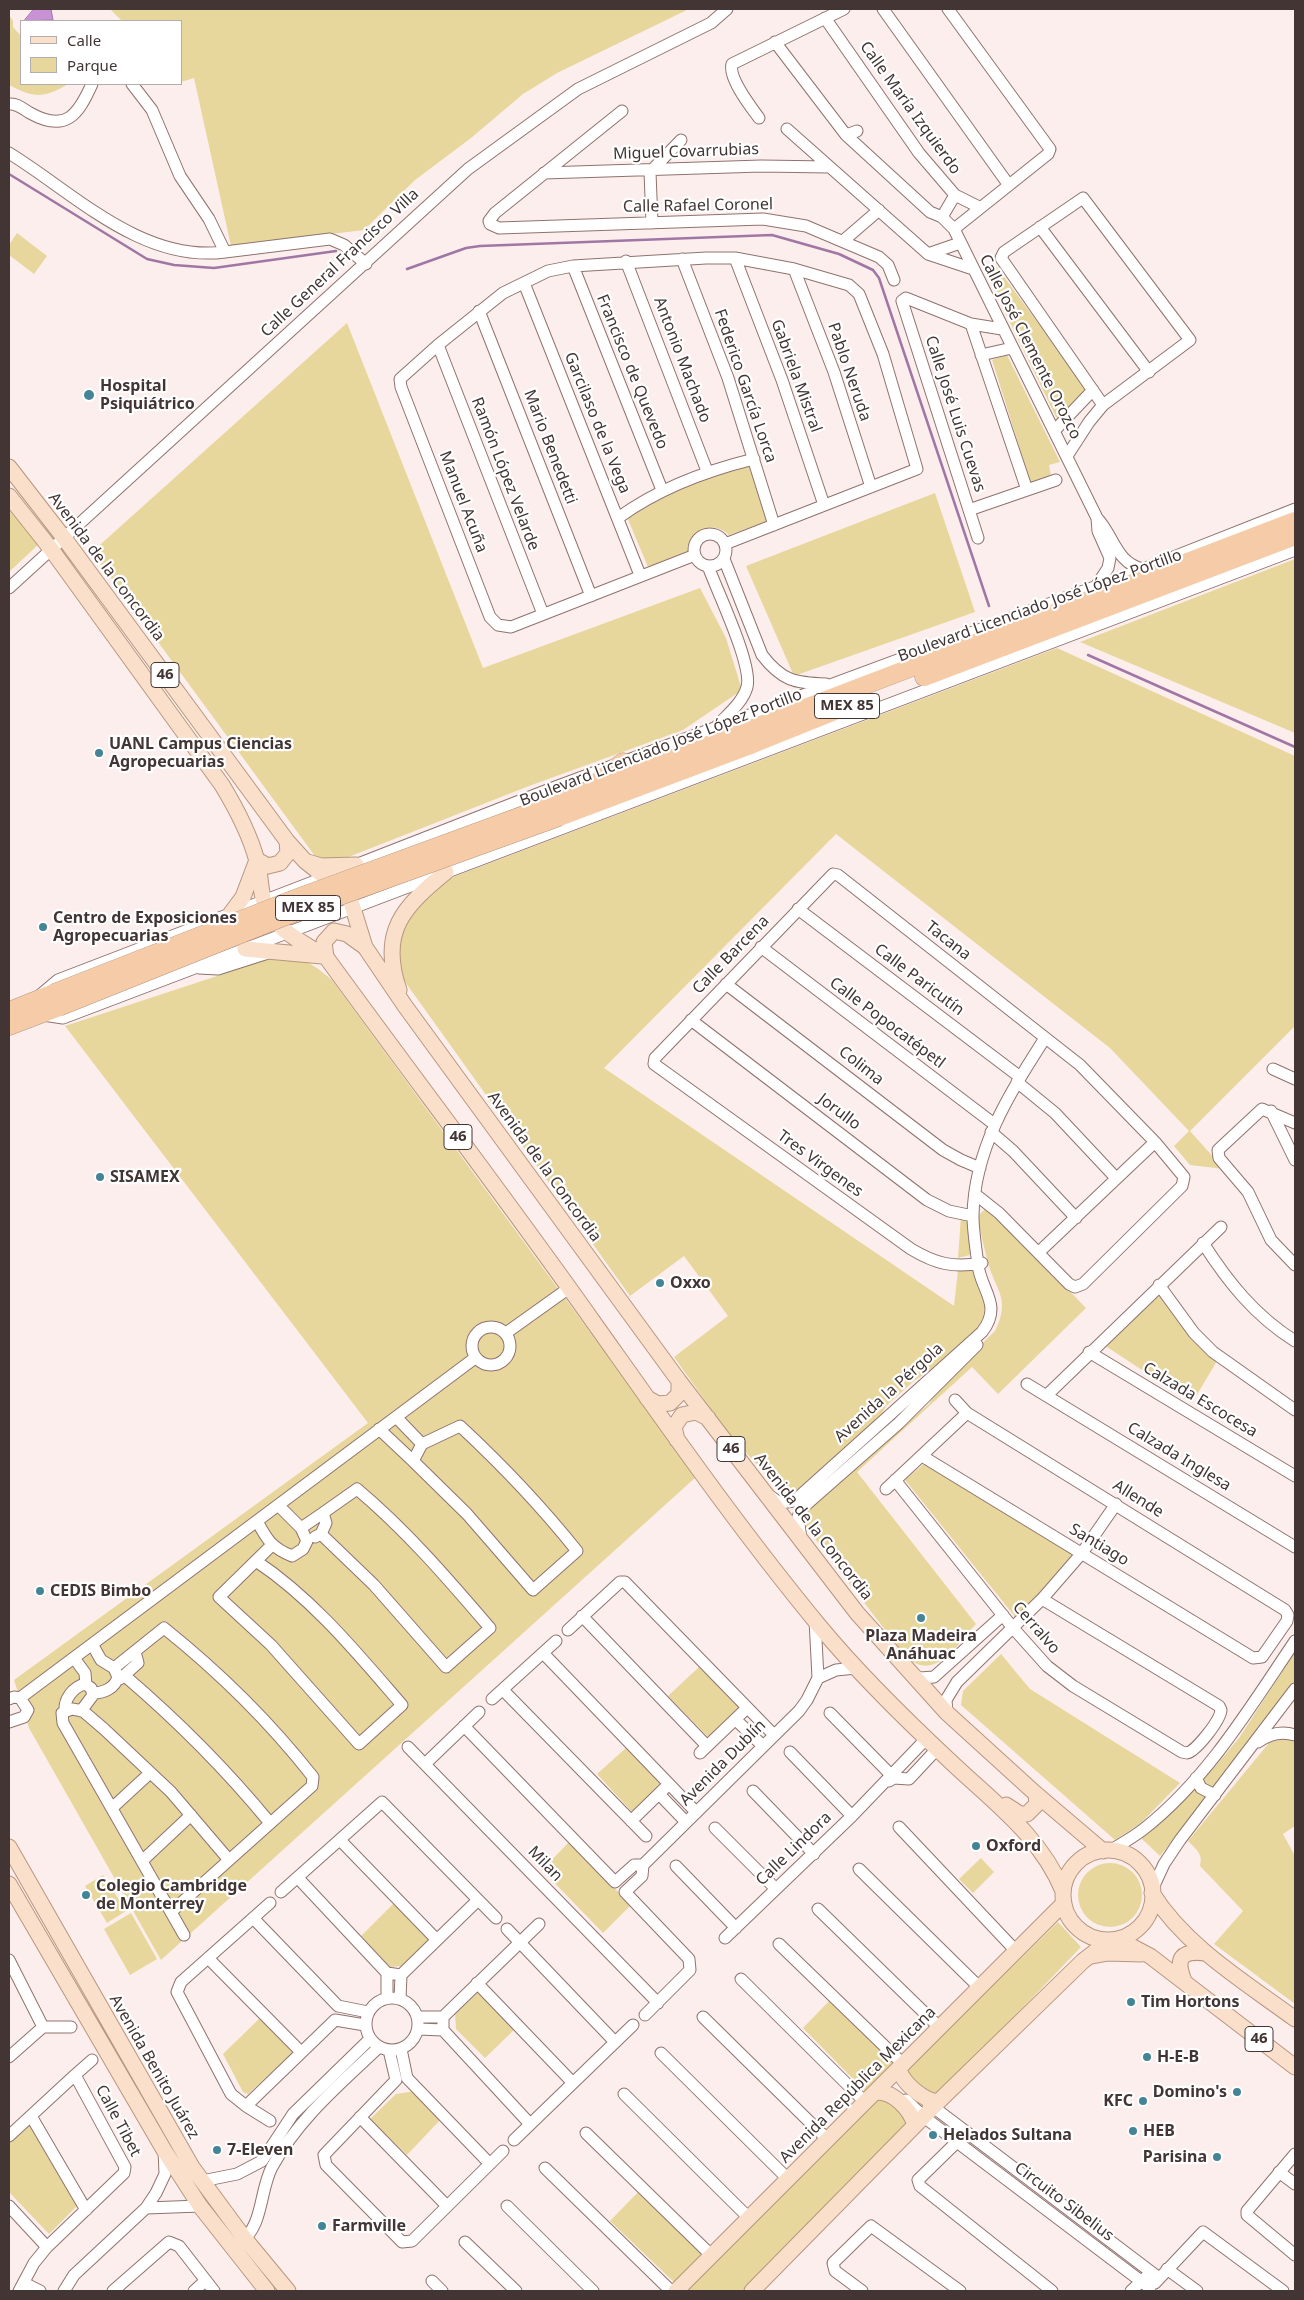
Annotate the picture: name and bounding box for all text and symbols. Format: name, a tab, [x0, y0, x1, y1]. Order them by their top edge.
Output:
legend	[20, 20, 182, 85]
text: Calle	[67, 30, 101, 50]
street label: Calle María Izquierdo	[855, 38, 965, 178]
text: Parque	[67, 55, 117, 75]
street label: Miguel Covarrubias	[613, 140, 759, 164]
street label: Calle General Francisco Villa	[257, 185, 423, 341]
street label: Calle Rafael Coronel	[623, 195, 773, 217]
street label: Calle José Clemente Orozco	[975, 251, 1085, 443]
street label: Francisco de Quevedo	[592, 292, 672, 452]
street label: Antonio Machado	[649, 294, 715, 426]
street label: Federico García Lorca	[710, 307, 780, 465]
street label: Gabriela Mistral	[767, 317, 825, 435]
street label: Pablo Neruda	[823, 320, 875, 424]
street label: Calle José Luis Cuevas	[921, 333, 989, 495]
street label: Garcilaso de la Vega	[560, 350, 634, 496]
place label: Hospital Psiquiátrico	[100, 376, 195, 414]
street label: Mario Benedetti	[519, 387, 581, 507]
marker: Hospital Psiquiátrico	[82, 388, 96, 402]
street label: Ramón López Velarde	[467, 395, 543, 553]
street label: Manuel Acuña	[435, 449, 491, 555]
street label: Avenida de la Concordia	[44, 489, 168, 645]
street label: Boulevard Licenciado José López Portillo	[895, 546, 1185, 666]
road number: 46	[151, 662, 179, 688]
street label: Boulevard Licenciado José López Portillo	[517, 685, 805, 811]
road number: MEX 85	[814, 694, 880, 718]
place label: UANL Campus Ciencias Agropecuarias	[109, 734, 292, 772]
marker: UANL Campus Ciencias Agropecuarias	[93, 747, 105, 759]
road number: MEX 85	[276, 896, 340, 920]
place label: Centro de Exposiciones Agropecuarias	[53, 908, 237, 946]
street label: Calle Barcena	[689, 912, 773, 998]
street label: Tacana	[922, 917, 974, 965]
marker: Centro de Exposiciones Agropecuarias	[37, 921, 49, 933]
street label: Calle Paricutín	[870, 940, 968, 1020]
street label: Calle Popocatépetl	[825, 973, 949, 1073]
street label: Colima	[835, 1042, 887, 1090]
street label: Avenida de la Concordia	[483, 1088, 605, 1246]
street label: Jorullo	[814, 1090, 864, 1134]
road number: 46	[444, 1124, 472, 1150]
street label: Tres Virgenes	[774, 1127, 866, 1201]
place label: SISAMEX	[110, 1167, 180, 1187]
marker: SISAMEX	[94, 1171, 106, 1183]
place label: Oxxo	[670, 1273, 711, 1293]
marker: Oxxo	[654, 1277, 666, 1289]
street label: Avenida la Pérgola	[831, 1339, 947, 1447]
street label: Calzada Escocesa	[1139, 1358, 1261, 1442]
street label: Calzada Inglesa	[1124, 1418, 1234, 1496]
road number: 46	[717, 1436, 745, 1462]
street label: Avenida de la Concordia	[750, 1450, 876, 1604]
street label: Allende	[1109, 1476, 1167, 1522]
street label: Santiago	[1066, 1520, 1132, 1570]
place label: CEDIS Bimbo	[50, 1581, 151, 1601]
marker: CEDIS Bimbo	[34, 1585, 46, 1597]
street label: Cerralvo	[1008, 1598, 1064, 1658]
marker: Plaza Madeira Anáhuac	[915, 1612, 927, 1624]
place label: Plaza Madeira Anáhuac	[865, 1626, 977, 1664]
street label: Avenida Dublín	[676, 1716, 770, 1810]
street label: Calle Lindora	[752, 1808, 836, 1890]
place label: Oxford	[986, 1836, 1041, 1856]
marker: Oxford	[970, 1840, 982, 1852]
street label: Milan	[524, 1842, 566, 1886]
place label: Colegio Cambridge de Monterrey	[96, 1876, 247, 1914]
marker: Colegio Cambridge de Monterrey	[80, 1889, 92, 1901]
street label: Avenida Benito Juárez	[105, 1991, 203, 2143]
place label: Tim Hortons	[1141, 1992, 1240, 2012]
marker: Tim Hortons	[1125, 1996, 1137, 2008]
street label: Avenida República Mexicana	[776, 2003, 940, 2167]
road number: 46	[1245, 2026, 1273, 2052]
place label: H-E-B	[1157, 2047, 1199, 2067]
marker: H-E-B	[1141, 2051, 1153, 2063]
street label: Calle Tibet	[91, 2082, 145, 2160]
place label: Domino's	[1153, 2082, 1227, 2102]
marker: Domino's	[1231, 2086, 1243, 2098]
place label: KFC	[1103, 2091, 1133, 2111]
marker: KFC	[1137, 2095, 1149, 2107]
place label: HEB	[1143, 2121, 1175, 2141]
place label: Helados Sultana	[943, 2125, 1072, 2145]
marker: HEB	[1127, 2125, 1139, 2137]
marker: Helados Sultana	[927, 2129, 939, 2141]
place label: 7-Eleven	[227, 2140, 293, 2160]
marker: 7-Eleven	[211, 2144, 223, 2156]
place label: Parisina	[1143, 2147, 1207, 2167]
marker: Parisina	[1211, 2151, 1223, 2163]
street label: Circuito Sibelius	[1011, 2158, 1117, 2246]
place label: Farmville	[332, 2216, 406, 2236]
marker: Farmville	[316, 2220, 328, 2232]

